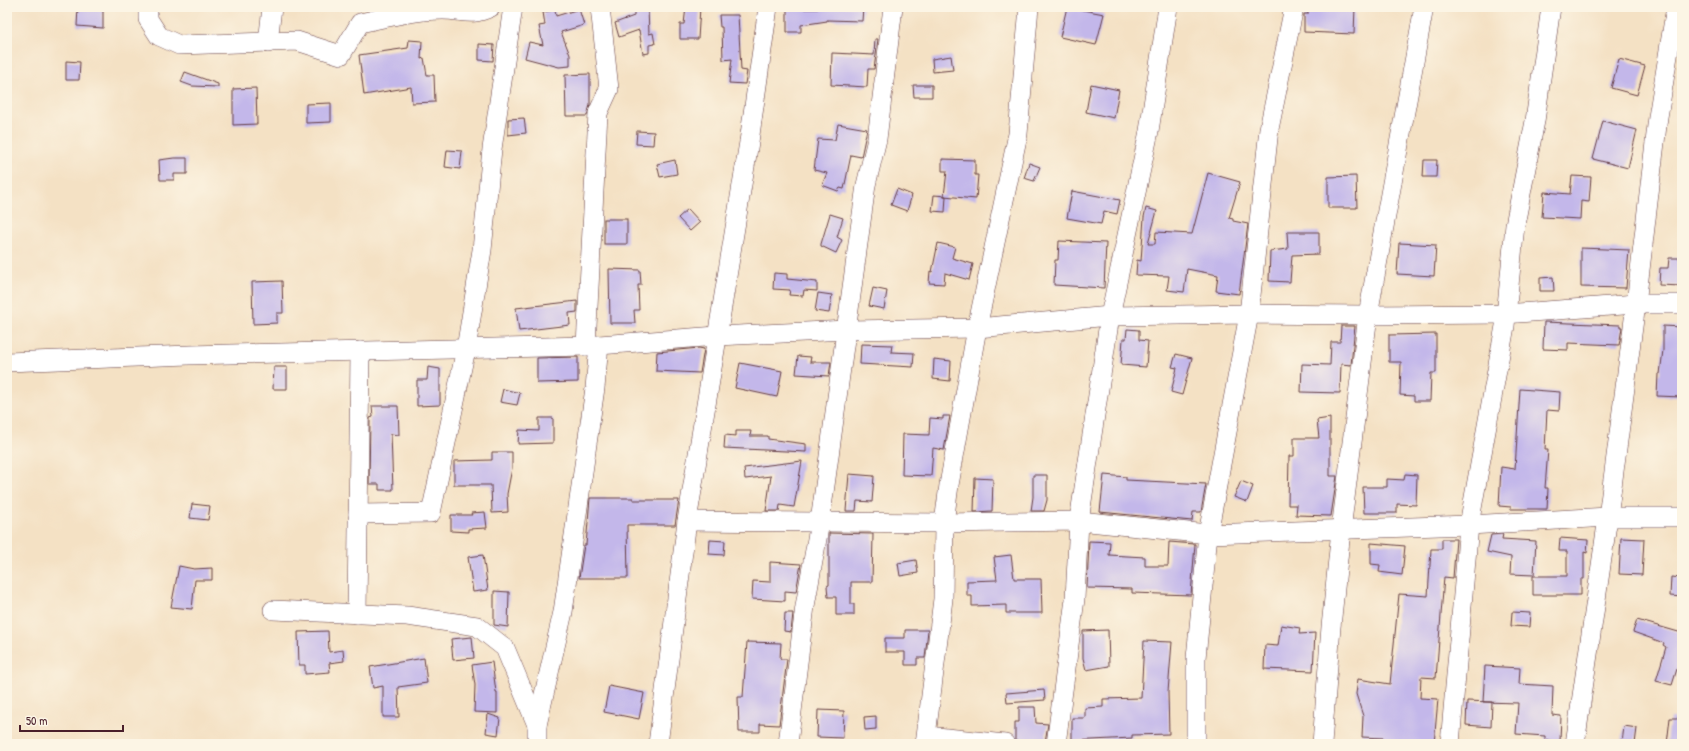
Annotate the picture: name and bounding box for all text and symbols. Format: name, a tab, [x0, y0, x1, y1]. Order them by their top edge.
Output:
scale bar	[20, 707, 123, 733]
text: 50 m	[26, 712, 47, 729]

